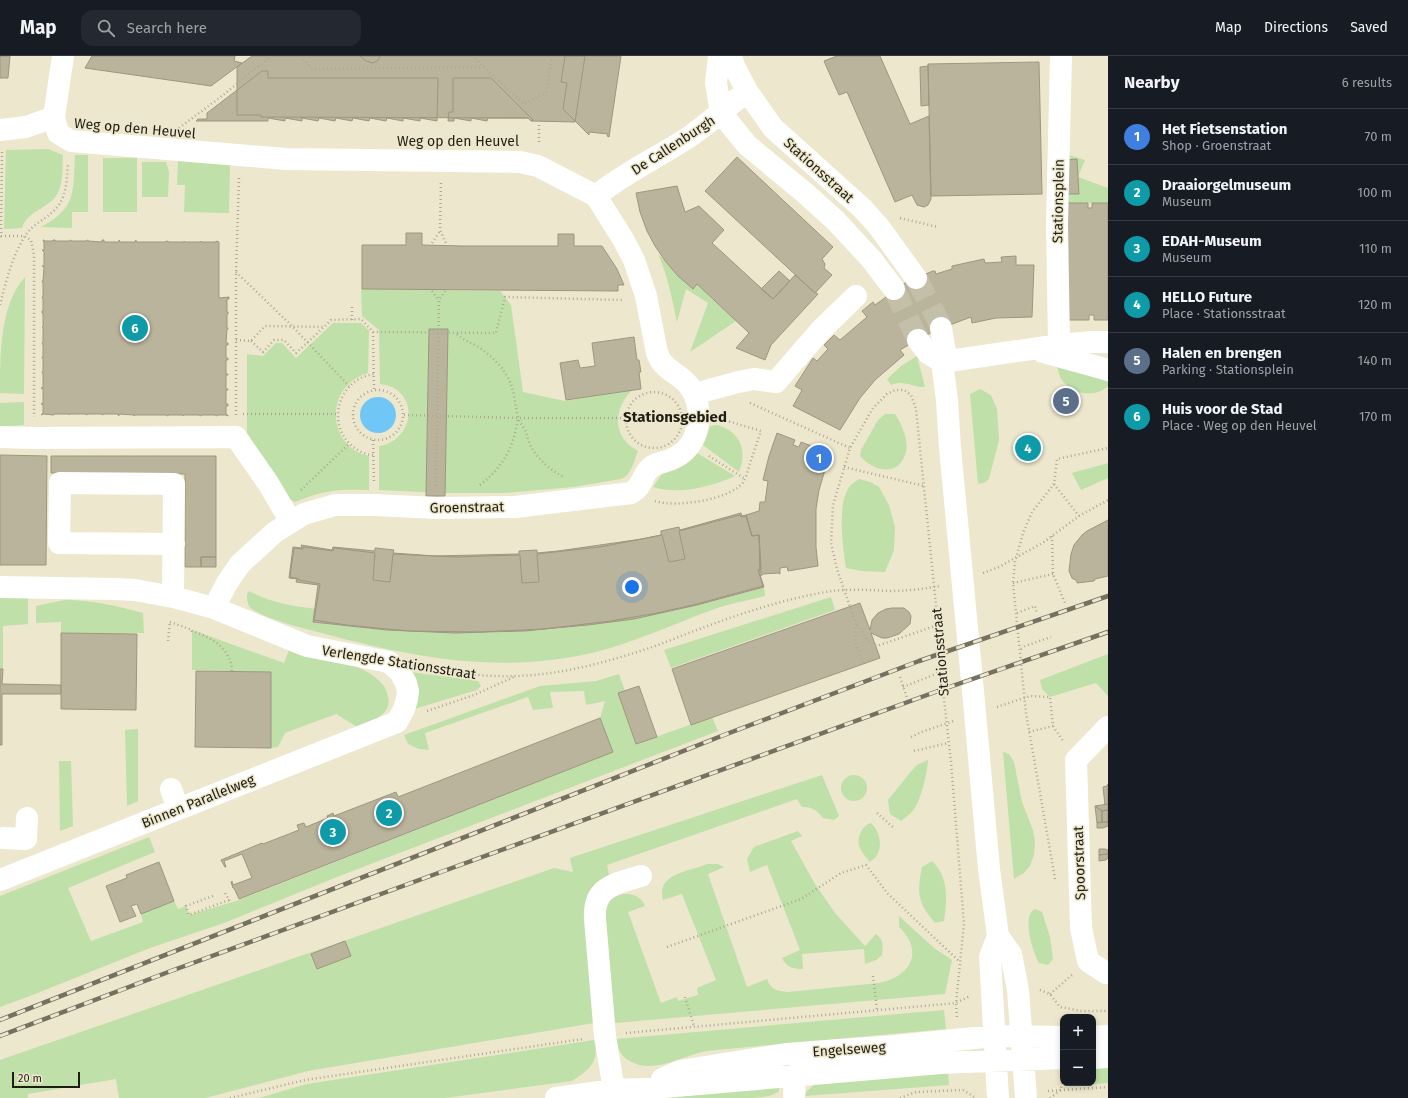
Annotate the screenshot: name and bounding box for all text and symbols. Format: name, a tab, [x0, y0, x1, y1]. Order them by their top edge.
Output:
search box	[81, 10, 361, 46]
text: Map	[20, 16, 57, 39]
icon: search	[95, 17, 117, 39]
text: Search here	[127, 19, 207, 37]
text: Map	[1215, 19, 1242, 36]
text: Directions	[1264, 19, 1328, 36]
text: Saved	[1350, 19, 1388, 36]
text: Nearby	[1124, 72, 1179, 93]
text: 6 results	[1342, 75, 1392, 90]
street label: De Callenburgh	[628, 112, 718, 179]
street label: Weg op den Heuvel	[73, 115, 196, 142]
text: Het Fietsenstation	[1162, 120, 1287, 138]
text: 1	[1134, 129, 1140, 144]
text: 70 m	[1365, 129, 1392, 144]
street label: Weg op den Heuvel	[397, 133, 519, 150]
street label: Stationsstraat	[780, 134, 858, 207]
text: Shop · Groenstraat	[1162, 138, 1271, 153]
street label: Stationsplein	[1049, 159, 1068, 243]
text: Draaiorgelmuseum	[1162, 176, 1291, 194]
text: 2	[1134, 185, 1140, 200]
text: 100 m	[1357, 185, 1392, 200]
text: Museum	[1162, 194, 1212, 209]
text: EDAH-Museum	[1162, 232, 1262, 250]
text: 3	[1134, 241, 1140, 256]
text: 110 m	[1359, 241, 1392, 256]
text: Museum	[1162, 250, 1212, 265]
text: HELLO Future	[1162, 288, 1252, 306]
text: 4	[1133, 297, 1141, 312]
text: 120 m	[1358, 297, 1392, 312]
text: Place · Stationsstraat	[1162, 306, 1286, 321]
pin: 6	[122, 313, 148, 343]
text: Halen en brengen	[1162, 344, 1282, 362]
text: 5	[1134, 353, 1140, 368]
text: 140 m	[1358, 353, 1392, 368]
text: Parking · Stationsplein	[1162, 362, 1294, 377]
pin: 5	[1053, 386, 1079, 416]
text: Huis voor de Stad	[1162, 400, 1283, 418]
district label: Stationsgebied	[623, 408, 727, 426]
text: 6	[1133, 409, 1141, 424]
text: 170 m	[1359, 409, 1392, 424]
text: Place · Weg op den Heuvel	[1162, 418, 1317, 433]
pin: 4	[1015, 433, 1041, 463]
pin: 1	[806, 443, 832, 473]
street label: Groenstraat	[430, 498, 505, 517]
your location	[622, 577, 642, 597]
street label: Stationsstraat	[928, 606, 953, 697]
street label: Verlengde Stationsstraat	[321, 642, 478, 683]
street label: Binnen Parallelweg	[139, 771, 258, 832]
pin: 2	[376, 798, 402, 828]
pin: 3	[320, 817, 346, 847]
street label: Spoorstraat	[1070, 825, 1089, 900]
map controls	[1060, 1014, 1096, 1086]
button: +	[1060, 1014, 1096, 1050]
street label: Engelseweg	[812, 1038, 887, 1061]
button: −	[1060, 1050, 1096, 1086]
scale bar	[12, 1070, 80, 1089]
text: 20 m	[18, 1072, 42, 1085]

